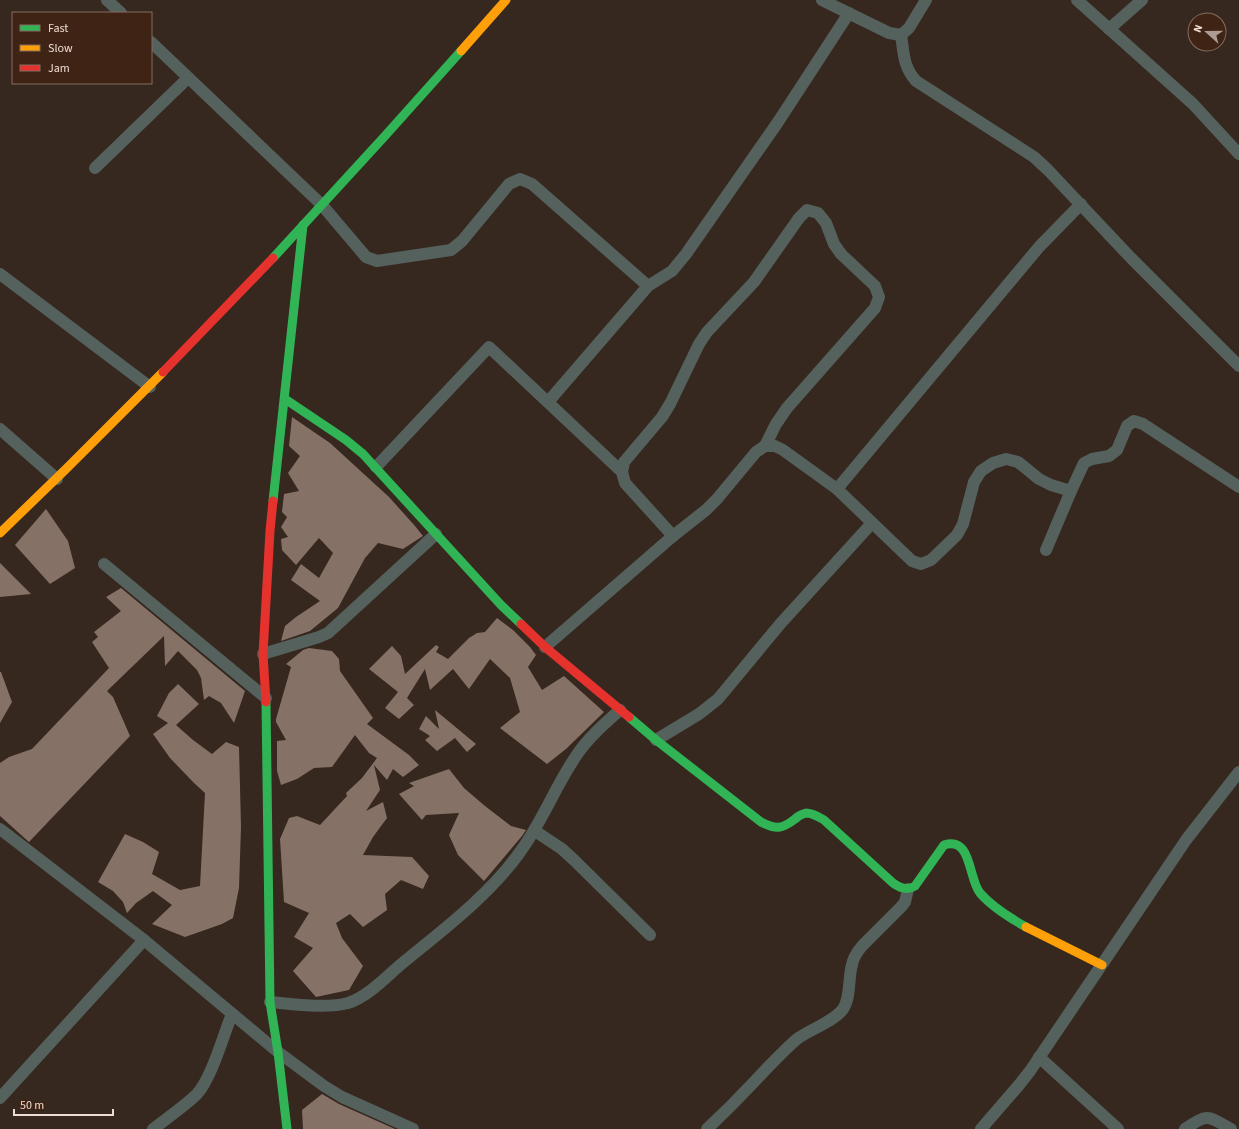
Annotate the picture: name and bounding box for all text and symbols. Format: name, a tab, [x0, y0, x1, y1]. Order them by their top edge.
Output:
legend	[12, 12, 152, 84]
north arrow	[1187, 12, 1227, 52]
text: Fast	[48, 20, 68, 37]
text: N	[1190, 22, 1206, 35]
text: Slow	[48, 40, 73, 57]
text: Jam	[48, 60, 70, 77]
scale bar	[14, 1091, 113, 1117]
text: 50 m	[20, 1097, 44, 1114]

